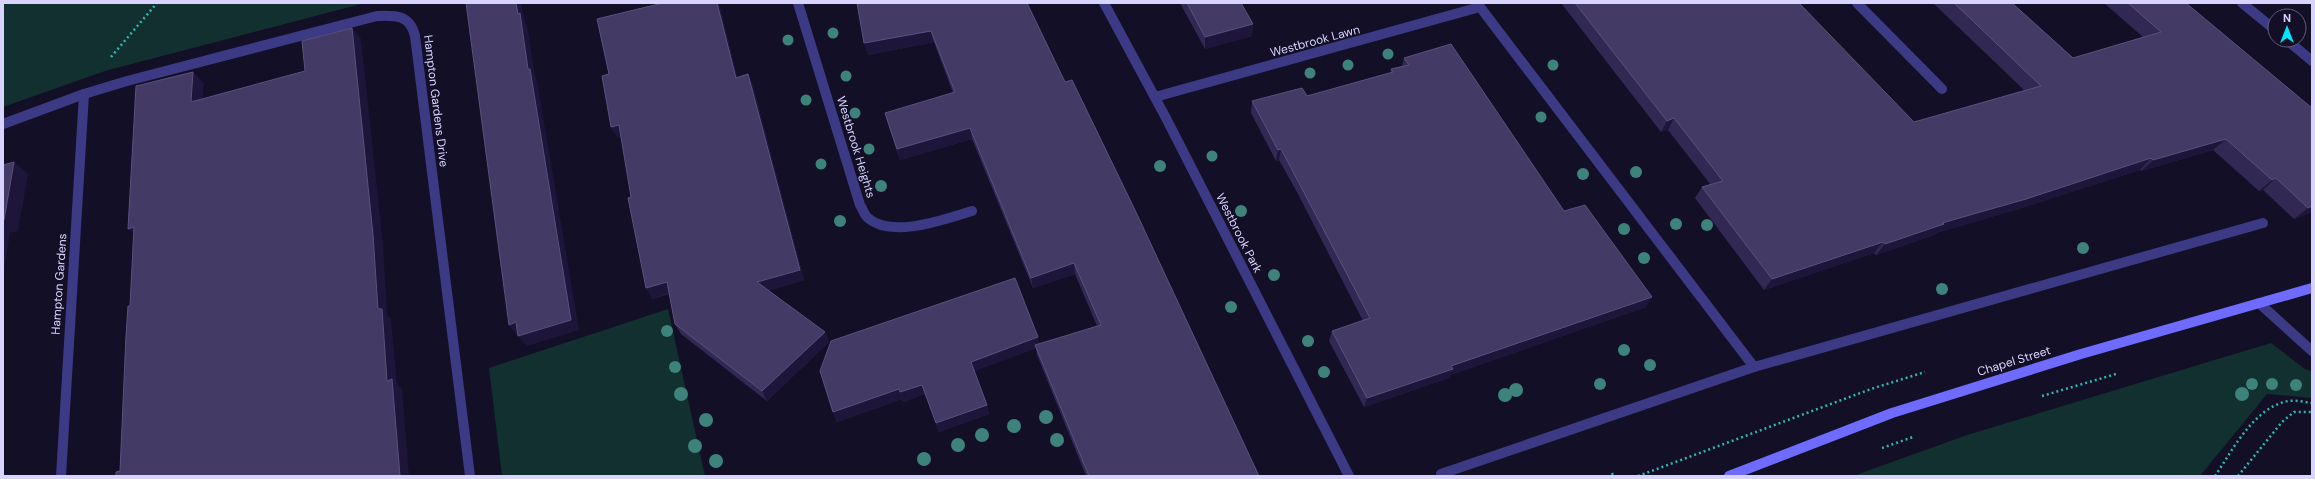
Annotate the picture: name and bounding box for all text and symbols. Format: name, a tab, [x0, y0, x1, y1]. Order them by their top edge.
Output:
north arrow	[2267, 8, 2307, 48]
text: N	[2283, 11, 2291, 25]
street label: Westbrook Lawn	[1268, 21, 1362, 61]
street label: Hampton Gardens Drive	[420, 34, 452, 168]
street label: Westbrook Heights	[833, 94, 879, 200]
street label: Westbrook Park	[1212, 191, 1266, 275]
street label: Hampton Gardens	[47, 233, 71, 335]
street label: Chapel Street	[1975, 342, 2053, 380]

